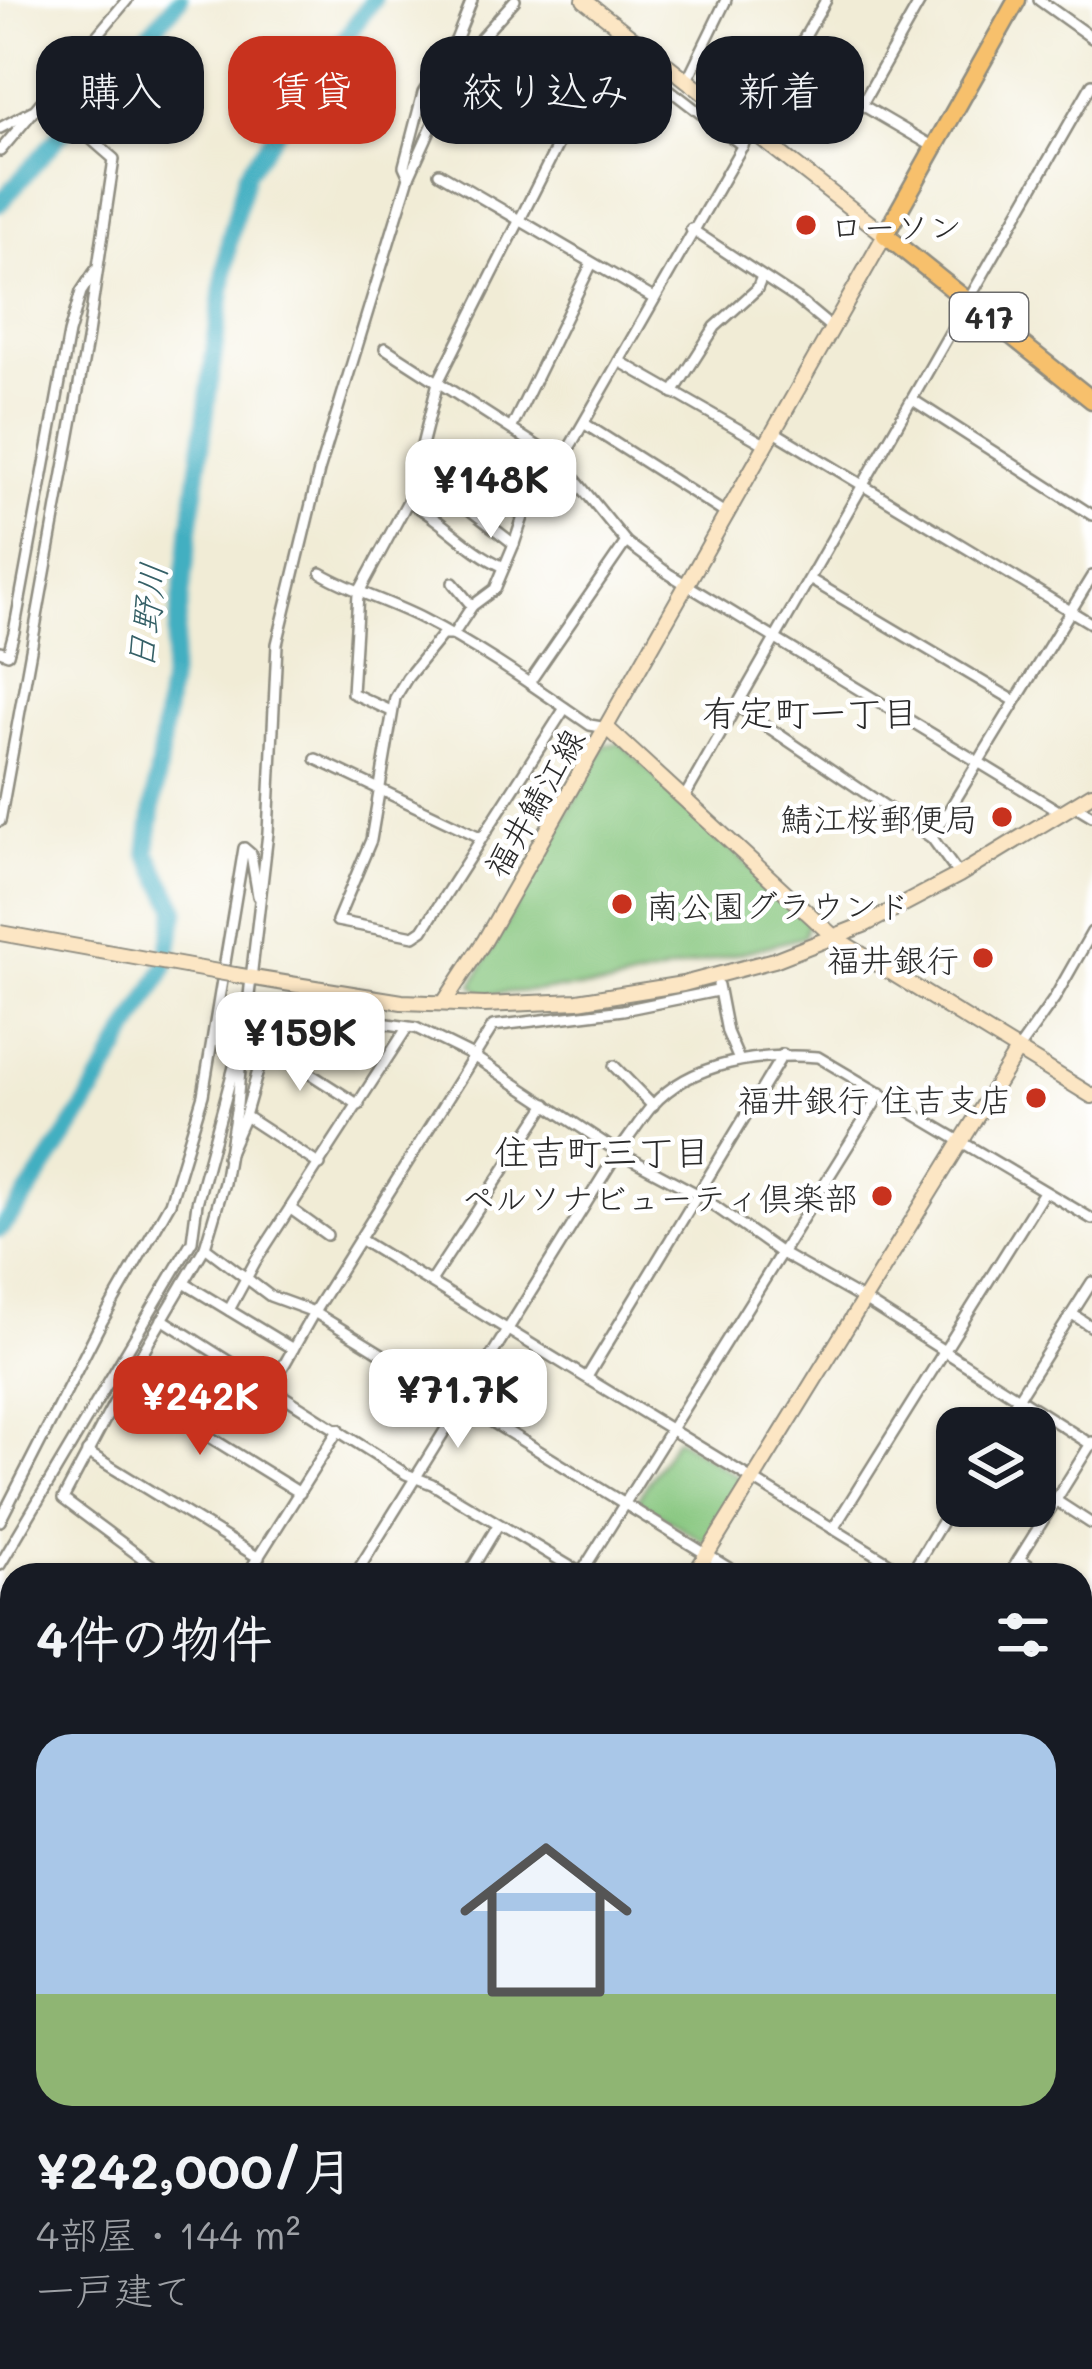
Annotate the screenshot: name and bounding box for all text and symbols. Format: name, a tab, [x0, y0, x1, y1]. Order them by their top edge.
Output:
chip: 購入	[36, 36, 204, 144]
chip: 賃貸	[228, 36, 396, 144]
chip: 絞り込み	[420, 36, 672, 144]
chip: 新着	[696, 36, 864, 144]
place label: ローソン	[830, 204, 962, 247]
marker: ローソン	[793, 212, 819, 238]
road number: 417	[950, 293, 1028, 341]
pin: ¥148K	[407, 439, 575, 541]
text: ¥148K	[432, 452, 550, 503]
water label: 日野川	[114, 559, 176, 673]
district label: 有定町一丁目	[702, 688, 918, 735]
street label: 福井鯖江線	[473, 720, 593, 884]
place label: 鯖江桜郵便局	[780, 796, 978, 839]
marker: 鯖江桜郵便局	[989, 804, 1015, 830]
place label: 南公園グラウンド	[646, 883, 910, 926]
marker: 南公園グラウンド	[609, 891, 635, 917]
place label: 福井銀行	[827, 937, 959, 980]
marker: 福井銀行	[970, 945, 996, 971]
pin: ¥159K	[216, 992, 384, 1094]
text: ¥159K	[243, 1005, 357, 1056]
place label: 福井銀行 住吉支店	[737, 1077, 1012, 1120]
marker: 福井銀行 住吉支店	[1023, 1085, 1049, 1111]
district label: 住吉町三丁目	[494, 1127, 710, 1174]
place label: ペルソナビューティ倶楽部	[462, 1175, 858, 1218]
marker: ペルソナビューティ倶楽部	[869, 1183, 895, 1209]
pin: ¥71.7K	[360, 1349, 556, 1451]
pin: ¥242K	[116, 1356, 284, 1458]
text: ¥71.7K	[396, 1362, 520, 1413]
text: ¥242K	[140, 1369, 260, 1420]
map controls	[936, 1407, 1056, 1527]
button: layers	[936, 1407, 1056, 1527]
icon: filters	[990, 1602, 1056, 1668]
text: 4件の物件	[36, 1603, 272, 1670]
icon: home	[438, 1812, 654, 2028]
text: ¥242,000/月	[36, 2135, 354, 2202]
text: 4部屋 · 144 m²	[36, 2208, 300, 2259]
text: 一戸建て	[36, 2264, 192, 2315]

